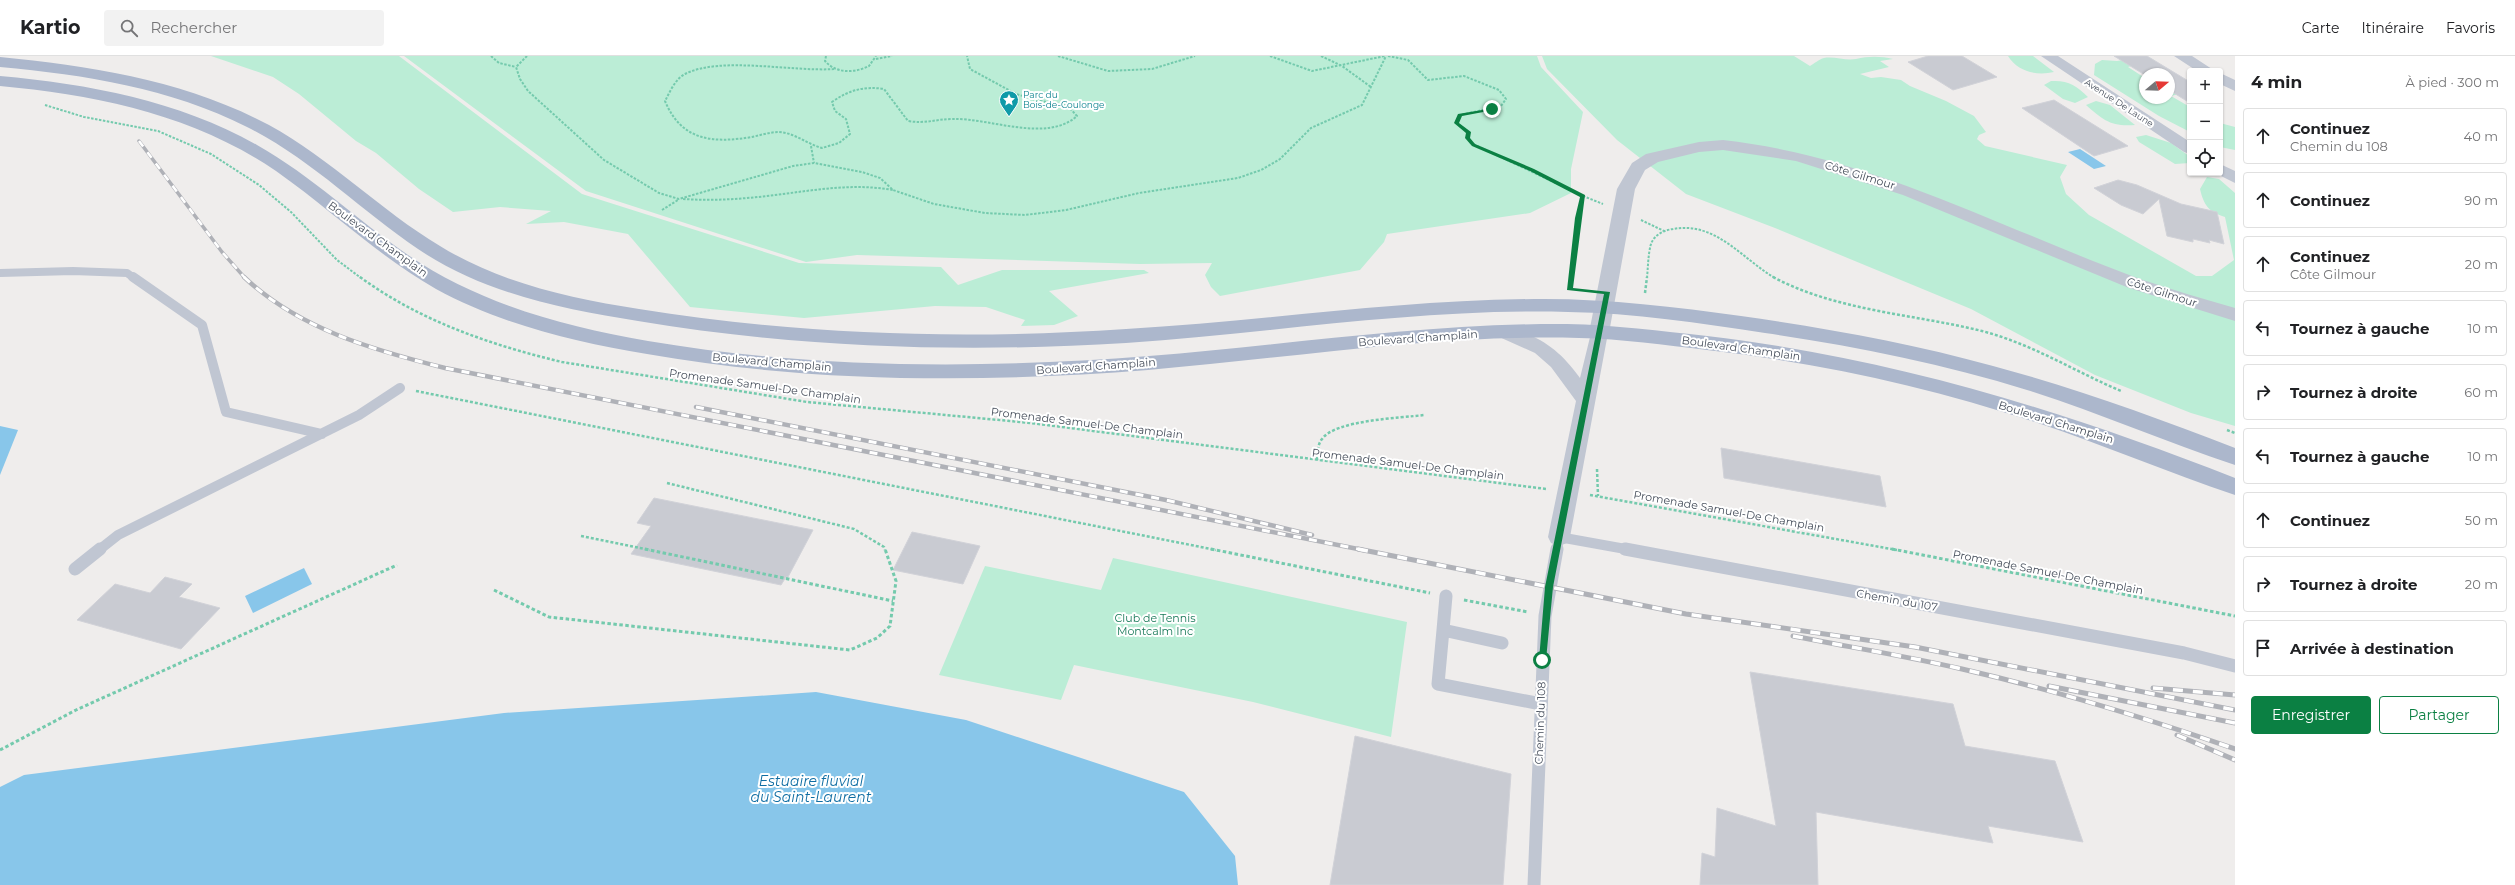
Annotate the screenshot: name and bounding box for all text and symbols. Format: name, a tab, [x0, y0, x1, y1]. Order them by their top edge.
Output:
search box	[104, 10, 384, 46]
text: Kartio	[20, 16, 80, 39]
icon: search	[118, 17, 140, 39]
text: Rechercher	[150, 18, 237, 37]
text: Carte	[2302, 19, 2339, 37]
text: Itinéraire	[2361, 19, 2424, 37]
text: Favoris	[2446, 19, 2495, 37]
north arrow	[2139, 68, 2175, 104]
map controls	[2187, 68, 2223, 176]
button: +	[2187, 68, 2223, 104]
text: 4 min	[2251, 72, 2302, 92]
text: À pied · 300 m	[2405, 74, 2499, 90]
street label: Avenue De Laune	[2083, 76, 2156, 129]
place icon: Parc du Bois-de-Coulonge	[998, 89, 1020, 117]
place label: Parc du Bois-de-Coulonge	[1023, 89, 1105, 110]
route end	[1483, 100, 1501, 118]
button: −	[2187, 104, 2223, 140]
text: Continuez	[2290, 119, 2370, 138]
icon: ahead	[2252, 125, 2274, 147]
text: 40 m	[2464, 128, 2498, 144]
text: Chemin du 108	[2290, 138, 2388, 154]
button: locate	[2187, 140, 2223, 176]
street label: Côte Gilmour	[1823, 158, 1897, 192]
icon: ahead	[2252, 189, 2274, 211]
text: Continuez	[2290, 191, 2370, 210]
text: 90 m	[2464, 192, 2498, 208]
street label: Boulevard Champlain	[325, 198, 431, 280]
text: Continuez	[2290, 247, 2370, 266]
icon: ahead	[2252, 253, 2274, 275]
text: 20 m	[2465, 256, 2498, 272]
text: Côte Gilmour	[2290, 266, 2376, 282]
street label: Côte Gilmour	[2125, 274, 2199, 310]
icon: left	[2252, 317, 2274, 339]
text: Tournez à gauche	[2290, 319, 2429, 338]
text: 10 m	[2468, 320, 2498, 336]
street label: Boulevard Champlain	[1358, 327, 1478, 349]
street label: Boulevard Champlain	[1681, 333, 1801, 363]
street label: Boulevard Champlain	[712, 350, 832, 374]
street label: Boulevard Champlain	[1036, 355, 1156, 377]
street label: Promenade Samuel-De Champlain	[668, 366, 862, 406]
icon: right	[2252, 381, 2274, 403]
text: Tournez à droite	[2290, 383, 2418, 402]
text: 60 m	[2464, 384, 2498, 400]
street label: Boulevard Champlain	[1997, 398, 2115, 446]
street label: Promenade Samuel-De Champlain	[990, 404, 1184, 442]
street label: Promenade Samuel-De Champlain	[1311, 445, 1505, 483]
icon: left	[2252, 445, 2274, 467]
text: Tournez à gauche	[2290, 447, 2429, 466]
text: 10 m	[2468, 448, 2498, 464]
street label: Promenade Samuel-De Champlain	[1633, 487, 1825, 535]
icon: ahead	[2252, 509, 2274, 531]
text: Continuez	[2290, 511, 2370, 530]
text: 50 m	[2465, 512, 2498, 528]
street label: Promenade Samuel-De Champlain	[1952, 547, 2144, 597]
icon: right	[2252, 573, 2274, 595]
text: Tournez à droite	[2290, 575, 2418, 594]
text: 20 m	[2465, 576, 2498, 592]
street label: Chemin du 107	[1855, 586, 1939, 614]
park label: Club de Tennis Montcalm Inc	[1114, 611, 1196, 638]
icon: arrive	[2252, 637, 2274, 659]
text: Arrivée à destination	[2290, 639, 2454, 658]
route start	[1533, 651, 1551, 669]
street label: Chemin du 108	[1532, 681, 1548, 765]
button: Enregistrer	[2251, 696, 2371, 734]
button: Partager	[2379, 696, 2499, 734]
water label: Estuaire fluvial du Saint-Laurent	[751, 772, 872, 806]

